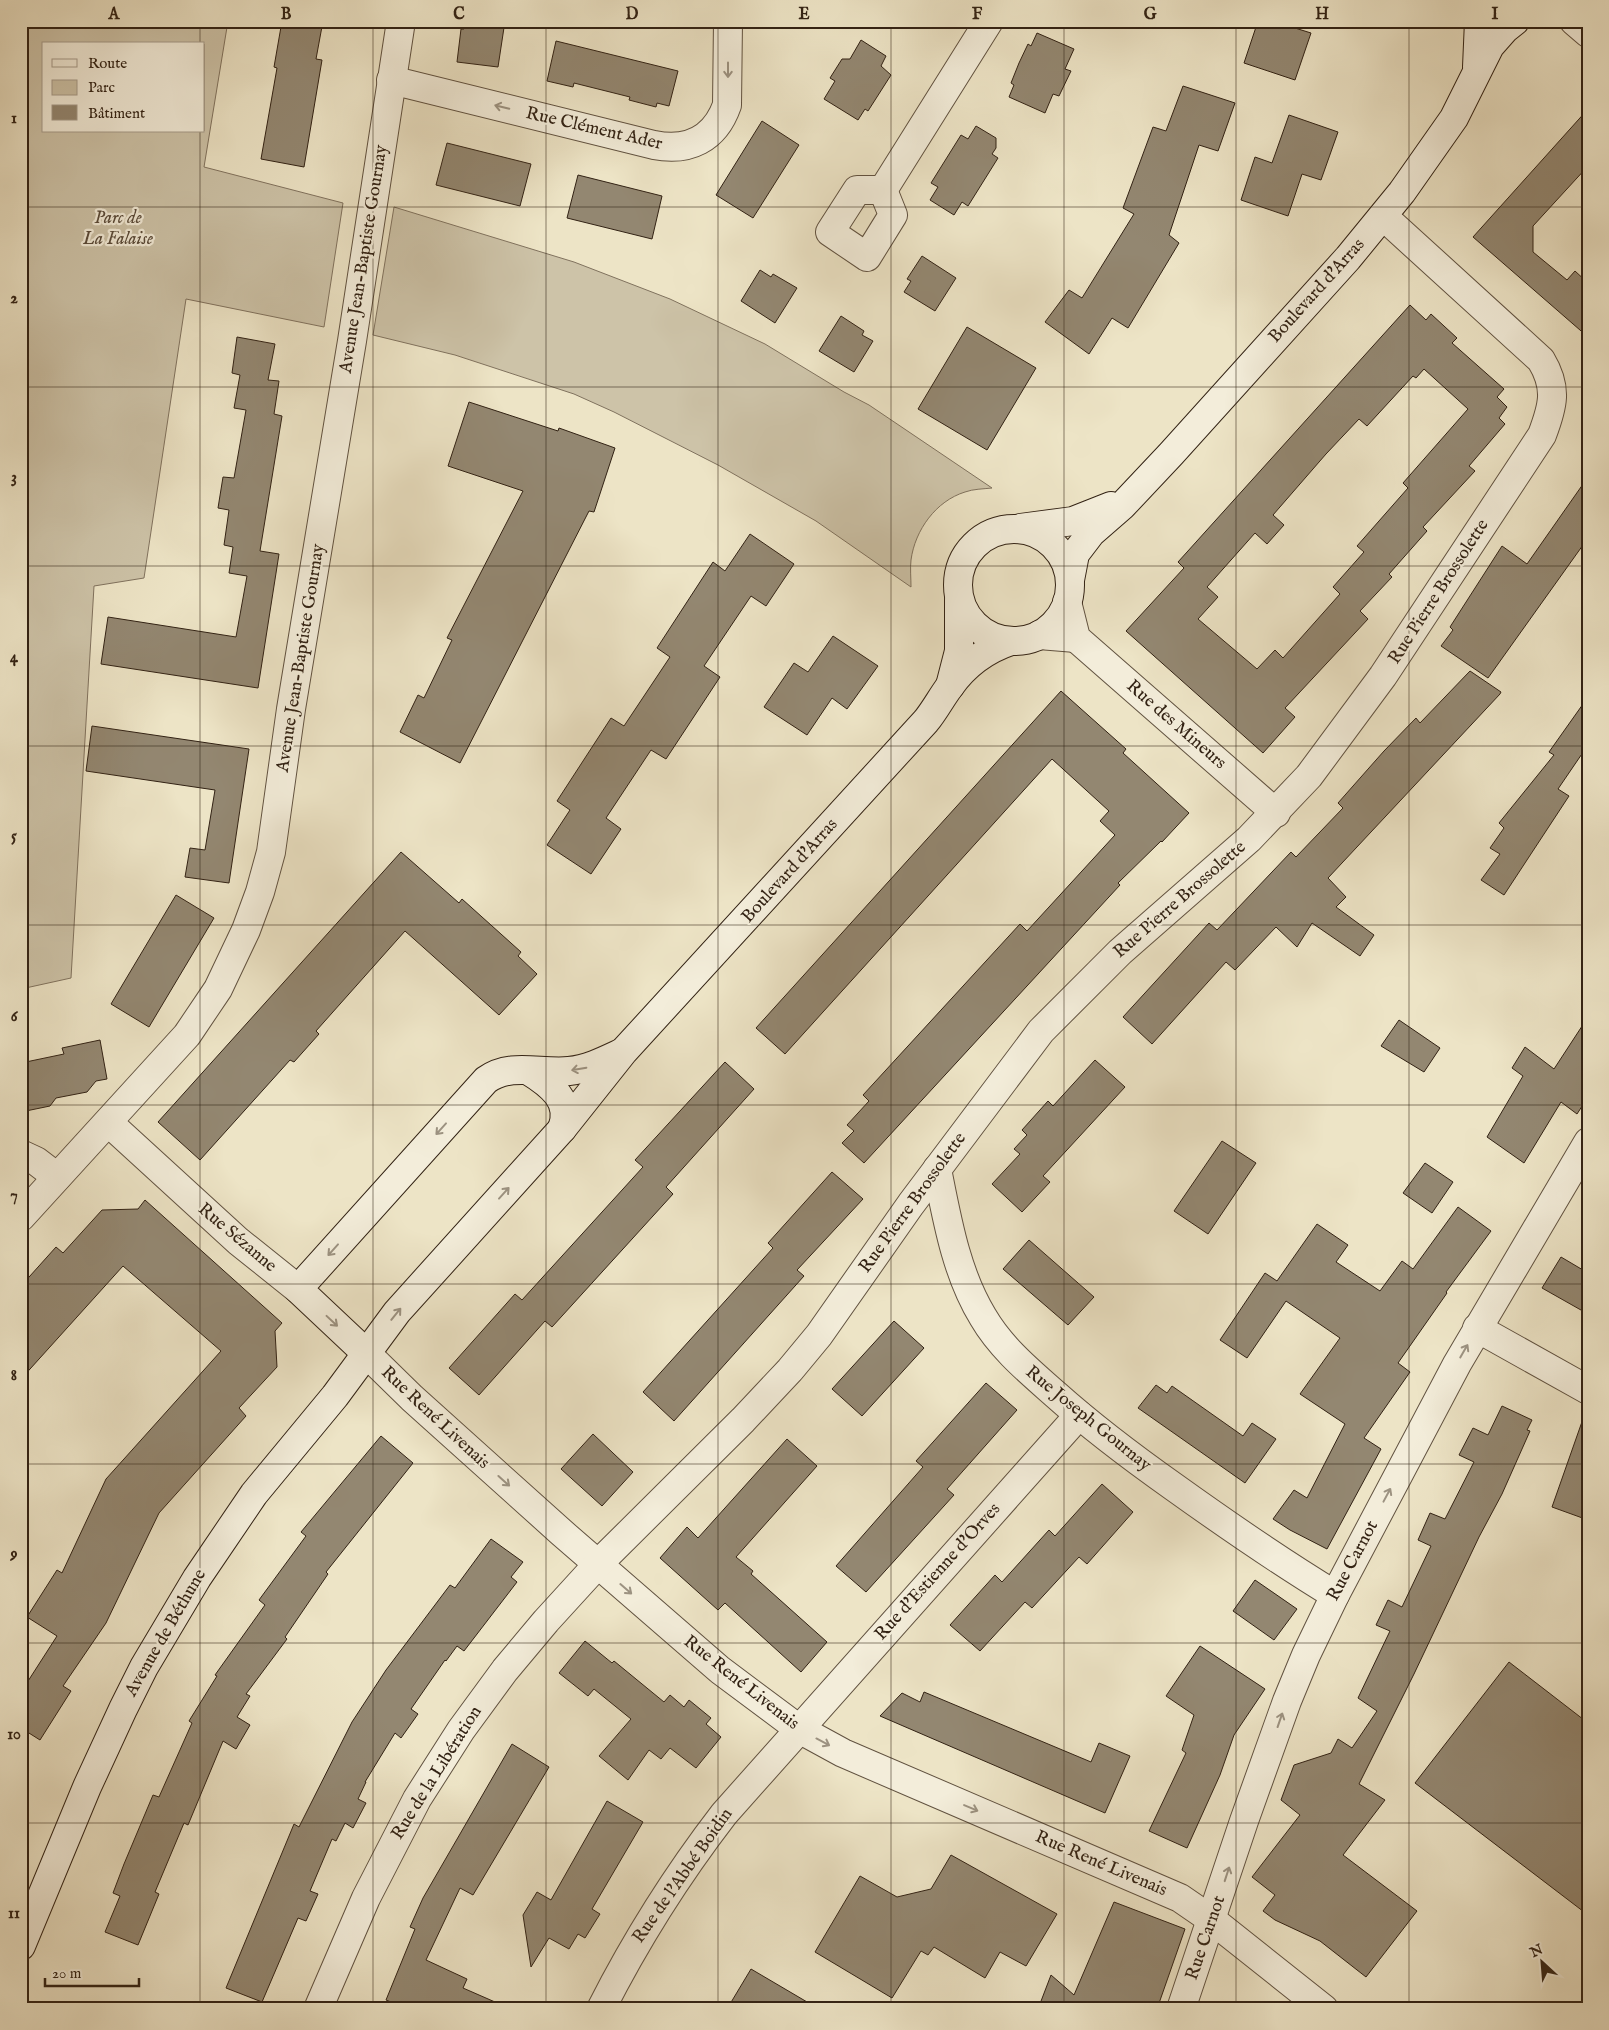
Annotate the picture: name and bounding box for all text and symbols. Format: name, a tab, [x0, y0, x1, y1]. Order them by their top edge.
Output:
text: A	[108, 5, 121, 25]
text: B	[281, 5, 292, 25]
text: C	[453, 5, 465, 25]
text: D	[626, 5, 639, 25]
text: E	[798, 5, 810, 25]
text: F	[972, 5, 983, 25]
text: G	[1144, 5, 1157, 25]
text: H	[1315, 5, 1329, 25]
text: I	[1492, 5, 1499, 25]
legend	[42, 42, 205, 132]
text: Route	[88, 54, 127, 73]
one-way arrow	[723, 62, 733, 78]
text: Parc	[88, 78, 115, 97]
one-way arrow	[494, 102, 510, 111]
street label: Rue Clément Ader	[523, 102, 665, 156]
text: Bâtiment	[88, 104, 145, 123]
text: 1	[11, 109, 17, 129]
street label: Avenue Jean-Baptiste Gournay	[334, 143, 393, 376]
park label: Parc de La Falaise	[82, 207, 153, 251]
street label: Boulevard d'Arras	[1264, 234, 1370, 348]
text: 2	[10, 289, 18, 309]
text: 3	[11, 468, 17, 488]
street label: Rue Pierre Brossolette	[1384, 515, 1494, 669]
street label: Avenue Jean-Baptiste Gournay	[271, 542, 330, 775]
text: 4	[10, 648, 19, 668]
street label: Rue des Mineurs	[1121, 675, 1231, 775]
street label: Boulevard d'Arras	[737, 814, 843, 928]
text: 5	[11, 827, 17, 847]
street label: Rue Pierre Brossolette	[1109, 836, 1251, 964]
text: 6	[11, 1007, 19, 1027]
one-way arrow	[572, 1065, 588, 1075]
one-way arrow	[435, 1123, 447, 1136]
street label: Rue Pierre Brossolette	[854, 1128, 972, 1278]
text: 7	[10, 1186, 18, 1206]
one-way arrow	[498, 1187, 510, 1200]
street label: Rue Sézanne	[193, 1198, 281, 1278]
one-way arrow	[327, 1244, 339, 1257]
one-way arrow	[390, 1308, 401, 1321]
one-way arrow	[325, 1315, 338, 1327]
one-way arrow	[1459, 1345, 1469, 1359]
street label: Rue Joseph Gournay	[1020, 1361, 1156, 1477]
street label: Rue René Livenais	[376, 1362, 494, 1474]
text: 8	[11, 1366, 17, 1386]
one-way arrow	[498, 1476, 511, 1487]
one-way arrow	[1383, 1488, 1393, 1503]
street label: Rue d'Estienne d'Orves	[870, 1498, 1006, 1646]
street label: Rue Carnot	[1322, 1517, 1384, 1605]
text: 9	[10, 1545, 18, 1565]
street label: Avenue de Béthune	[120, 1565, 212, 1702]
one-way arrow	[619, 1583, 632, 1594]
street label: Rue René Livenais	[678, 1631, 804, 1735]
street label: Rue de la Libération	[387, 1701, 488, 1844]
one-way arrow	[1276, 1713, 1285, 1729]
text: 10	[7, 1725, 21, 1745]
one-way arrow	[815, 1738, 830, 1747]
street label: Rue de l'Abbé Boidin	[628, 1804, 739, 1948]
one-way arrow	[963, 1804, 978, 1814]
street label: Rue René Livenais	[1032, 1826, 1170, 1902]
one-way arrow	[1223, 1867, 1232, 1882]
street label: Rue Carnot	[1181, 1893, 1231, 1983]
text: 11	[8, 1904, 20, 1924]
north arrow	[1516, 1938, 1566, 1988]
text: N	[1526, 1940, 1546, 1962]
scale bar	[45, 1955, 139, 1987]
text: 20 m	[52, 1964, 82, 1983]

